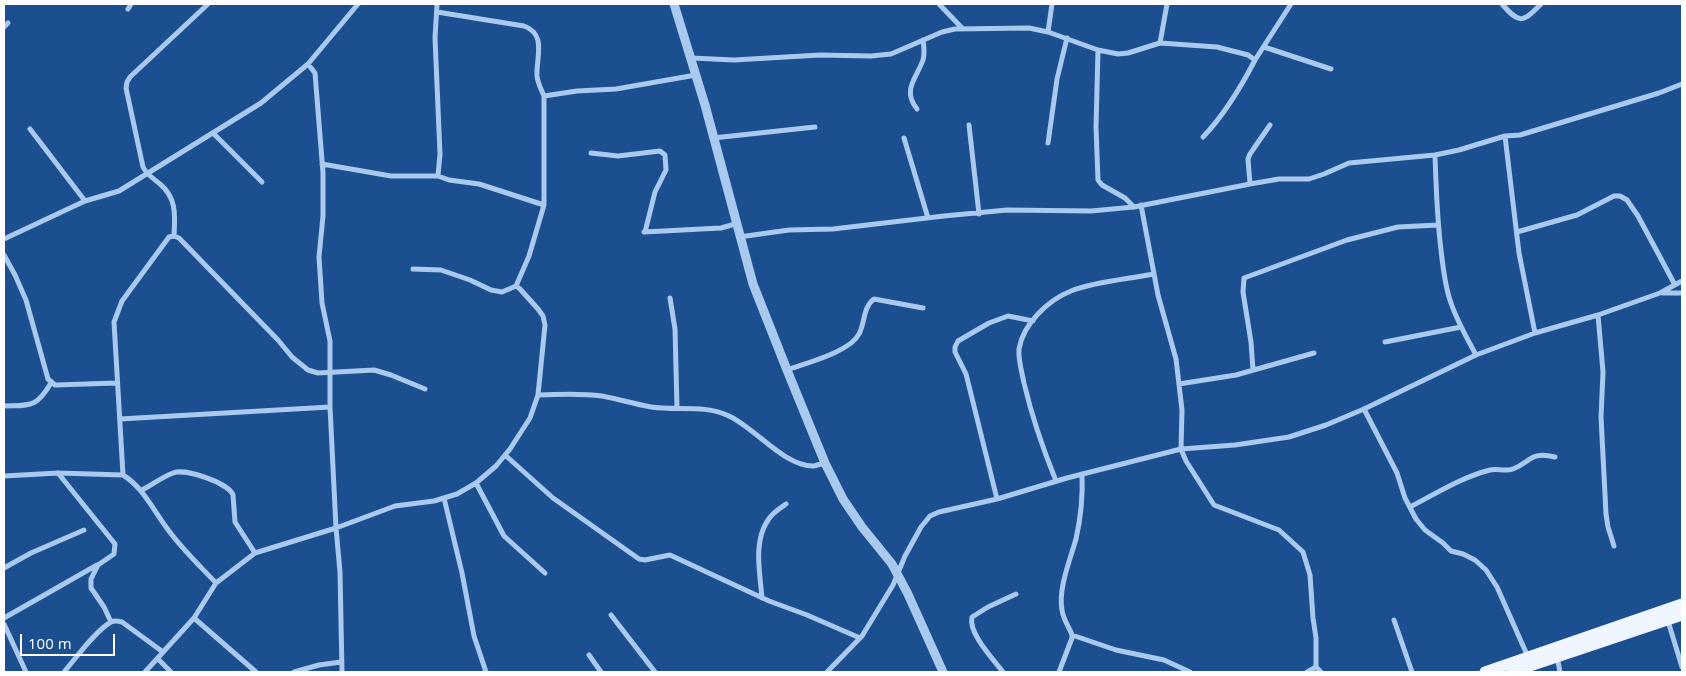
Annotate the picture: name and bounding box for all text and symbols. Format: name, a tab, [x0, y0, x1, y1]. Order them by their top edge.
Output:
scale bar	[22, 624, 118, 656]
text: 100 m	[28, 633, 72, 653]

